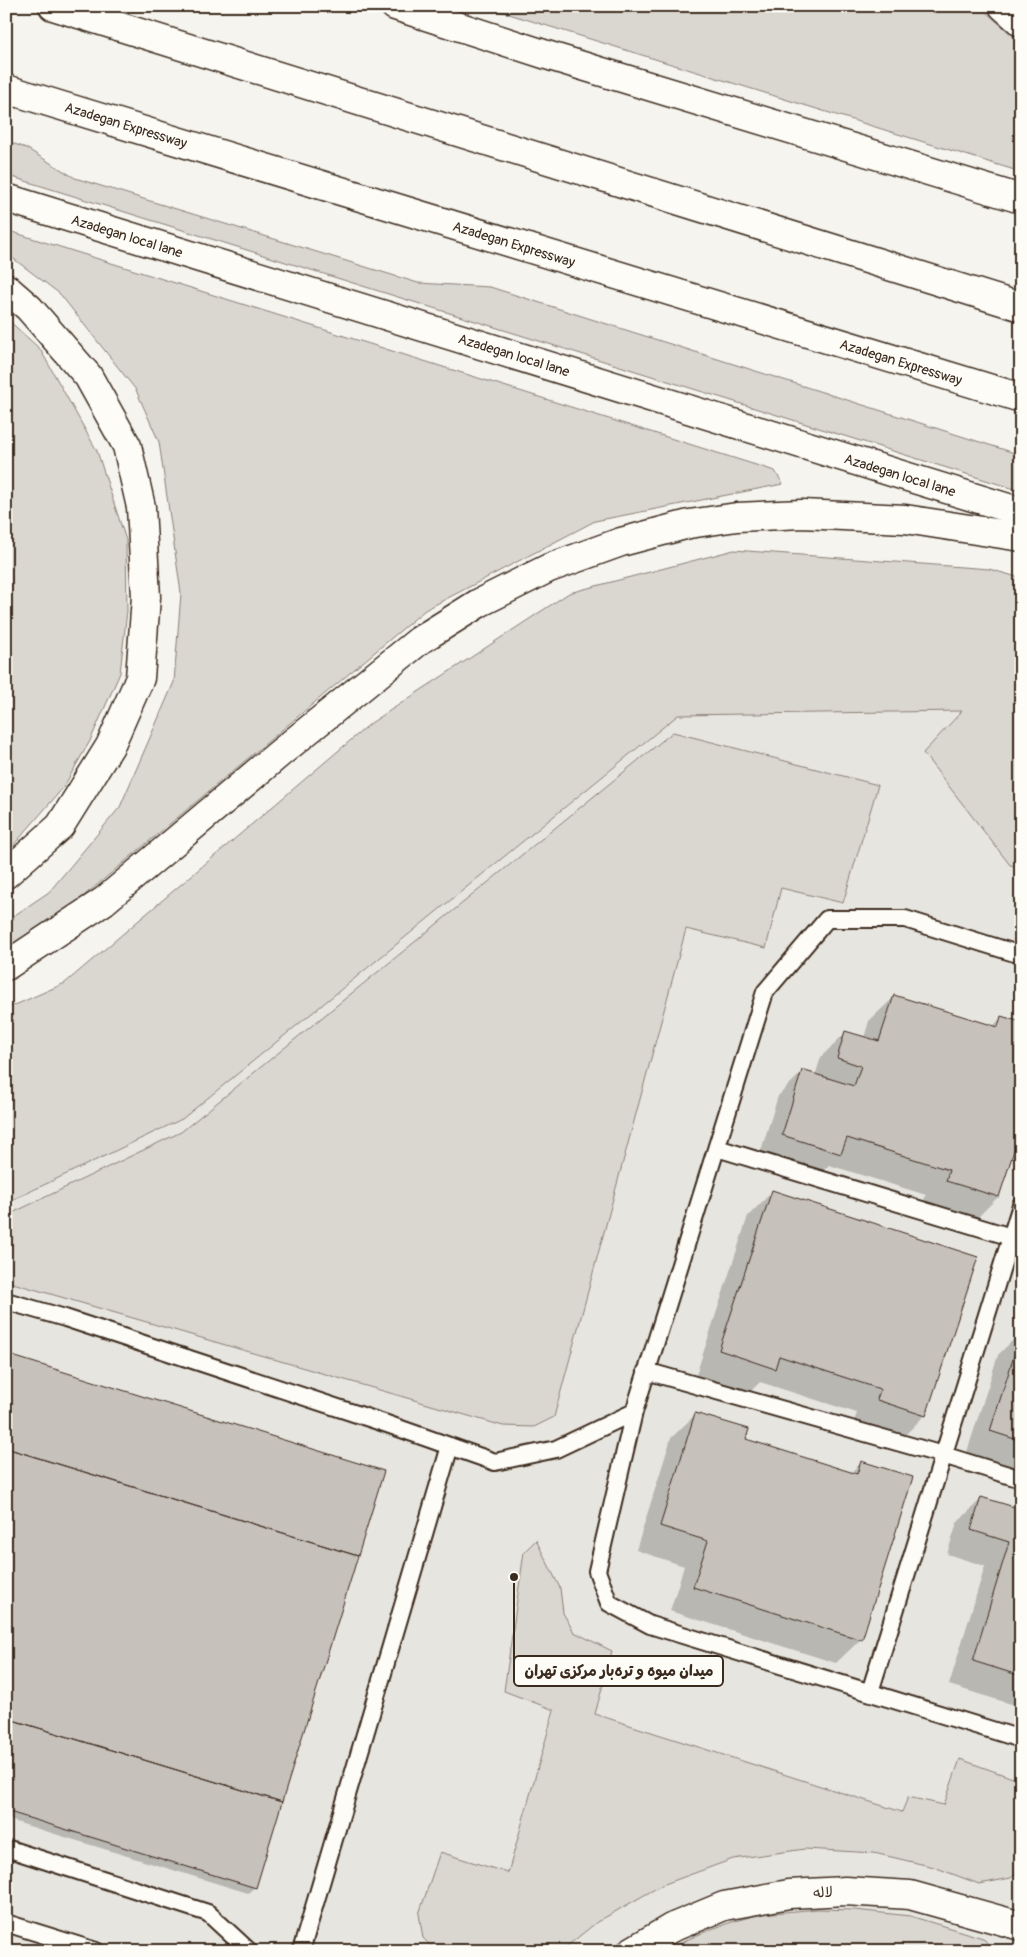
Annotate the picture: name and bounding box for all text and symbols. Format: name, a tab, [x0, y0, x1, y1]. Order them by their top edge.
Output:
street label: Azadegan Expressway	[63, 99, 189, 152]
street label: Azadegan local lane	[69, 211, 185, 262]
street label: Azadegan Expressway	[451, 218, 577, 271]
street label: Azadegan local lane	[456, 330, 572, 381]
street label: Azadegan Expressway	[838, 336, 964, 389]
street label: Azadegan local lane	[842, 450, 958, 501]
callout: میدان میوه و تره‌بار مرکزی تهران	[514, 1656, 723, 1686]
text: میدان میوه و تره‌بار مرکزی تهران	[524, 1662, 714, 1681]
street label: لاله	[813, 1883, 833, 1902]

